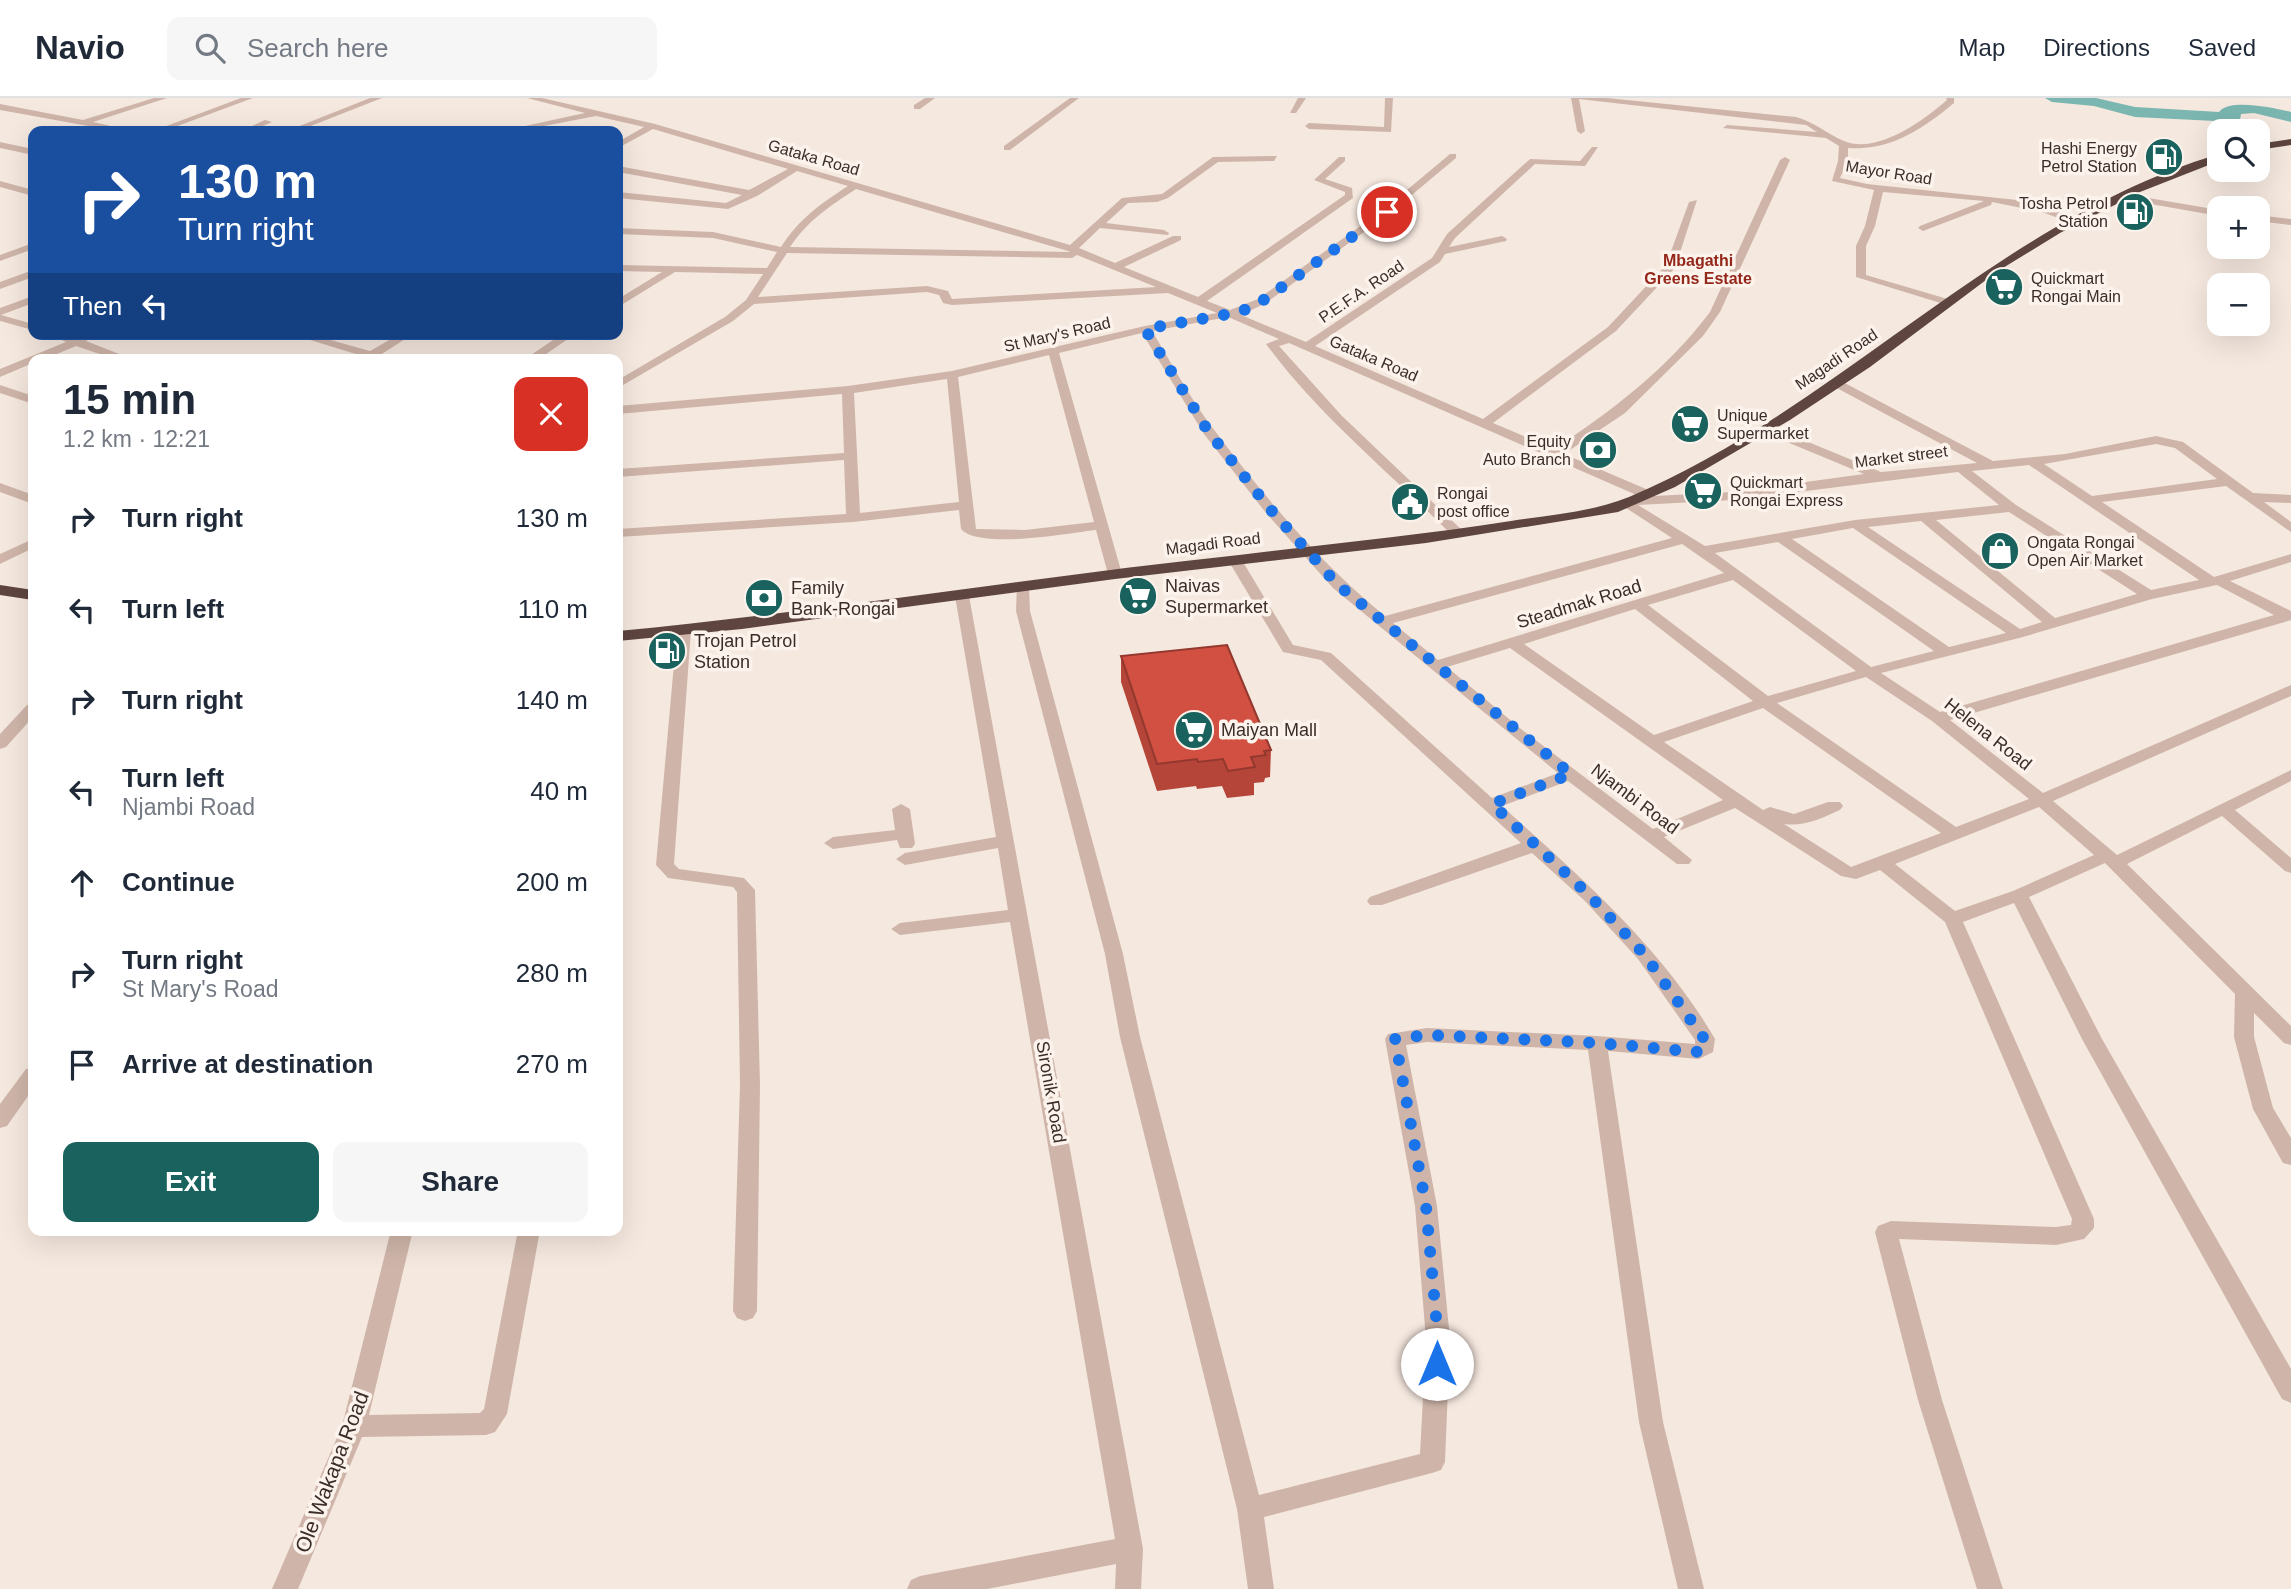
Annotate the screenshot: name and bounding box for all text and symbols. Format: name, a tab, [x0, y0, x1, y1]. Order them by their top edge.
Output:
search box	[167, 17, 657, 80]
text: Navio	[35, 29, 125, 66]
icon: search	[191, 29, 229, 67]
text: Search here	[247, 33, 389, 63]
text: Map	[1959, 34, 2005, 61]
text: Directions	[2043, 34, 2150, 61]
text: Saved	[2188, 34, 2256, 61]
map controls	[2207, 119, 2270, 336]
button: search	[2207, 119, 2270, 182]
street label: Gataka Road	[766, 136, 862, 179]
fuel station icon: Hashi Energy Petrol Station	[2143, 136, 2185, 178]
place label: Hashi Energy Petrol Station	[2041, 140, 2137, 175]
icon: right	[63, 154, 154, 245]
text: 130 m	[178, 154, 317, 208]
street label: Mayor Road	[1845, 157, 1933, 188]
pin	[1357, 182, 1417, 242]
fuel station icon: Tosha Petrol Station	[2114, 191, 2156, 233]
icon: arrive	[1368, 193, 1406, 231]
place label: Tosha Petrol Station	[2019, 195, 2108, 230]
button: +	[2207, 196, 2270, 259]
text: Turn right	[178, 211, 314, 247]
district label: Mbagathi Greens Estate	[1644, 252, 1752, 287]
street label: P.E.F.A. Road	[1316, 257, 1407, 326]
supermarket icon: Quickmart Rongai Main	[1983, 266, 2025, 308]
place label: Quickmart Rongai Main	[2031, 270, 2121, 305]
button: −	[2207, 273, 2270, 336]
icon: left	[136, 287, 174, 325]
text: Then	[63, 291, 122, 321]
street label: St Mary's Road	[1002, 314, 1112, 355]
street label: Magadi Road	[1792, 326, 1880, 393]
street label: Gataka Road	[1327, 332, 1421, 385]
text: 15 min	[63, 376, 196, 423]
button: close	[514, 377, 588, 451]
supermarket icon: Unique Supermarket	[1669, 403, 1711, 445]
place label: Unique Supermarket	[1717, 407, 1809, 442]
text: 1.2 km · 12:21	[63, 426, 210, 452]
bank icon: Equity Auto Branch	[1577, 429, 1619, 471]
place label: Equity Auto Branch	[1483, 433, 1571, 468]
street label: Market street	[1854, 442, 1949, 471]
supermarket icon: Quickmart Rongai Express	[1682, 470, 1724, 512]
place label: Quickmart Rongai Express	[1730, 474, 1843, 509]
public building icon: Rongai post office	[1389, 481, 1431, 523]
place label: Rongai post office	[1437, 485, 1510, 520]
icon: right	[63, 500, 101, 538]
text: Turn right	[122, 503, 243, 533]
text: 130 m	[516, 503, 588, 533]
street label: Magadi Road	[1165, 529, 1261, 558]
shop icon: Ongata Rongai Open Air Market	[1979, 530, 2021, 572]
place label: Ongata Rongai Open Air Market	[2027, 534, 2143, 569]
supermarket icon: Naivas Supermarket	[1117, 575, 1159, 617]
place label: Naivas Supermarket	[1165, 576, 1268, 617]
street label: Steadmak Road	[1514, 576, 1644, 632]
bank icon: Family Bank-Rongai	[743, 577, 785, 619]
place label: Family Bank-Rongai	[791, 578, 895, 619]
icon: left	[63, 591, 101, 629]
text: Turn left	[122, 594, 224, 624]
text: 110 m	[518, 594, 588, 624]
fuel station icon: Trojan Petrol Station	[646, 630, 688, 672]
place label: Trojan Petrol Station	[694, 631, 796, 672]
icon: right	[63, 682, 101, 720]
text: Turn right	[122, 685, 243, 715]
text: 140 m	[516, 685, 588, 715]
street label: Helena Road	[1940, 694, 2036, 774]
supermarket icon: Maiyan Mall	[1173, 709, 1215, 751]
place label: Maiyan Mall	[1221, 720, 1317, 740]
street label: Njambi Road	[1587, 760, 1683, 838]
text: Turn left	[122, 763, 224, 793]
icon: left	[63, 773, 101, 811]
text: 40 m	[530, 776, 588, 806]
text: Njambi Road	[122, 794, 255, 820]
icon: ahead	[63, 864, 101, 902]
text: Continue	[122, 867, 235, 897]
text: 200 m	[516, 867, 588, 897]
text: Turn right	[122, 945, 243, 975]
icon: right	[63, 955, 101, 993]
text: 280 m	[516, 958, 588, 988]
text: St Mary's Road	[122, 976, 279, 1002]
street label: Sironik Road	[1032, 1040, 1070, 1144]
icon: arrive	[63, 1046, 101, 1084]
text: Arrive at destination	[122, 1049, 373, 1079]
text: 270 m	[516, 1049, 588, 1079]
button: Exit	[63, 1142, 319, 1222]
button: Share	[333, 1142, 588, 1222]
position arrow	[1400, 1327, 1474, 1401]
street label: Ole Wakapa Road	[290, 1388, 373, 1556]

